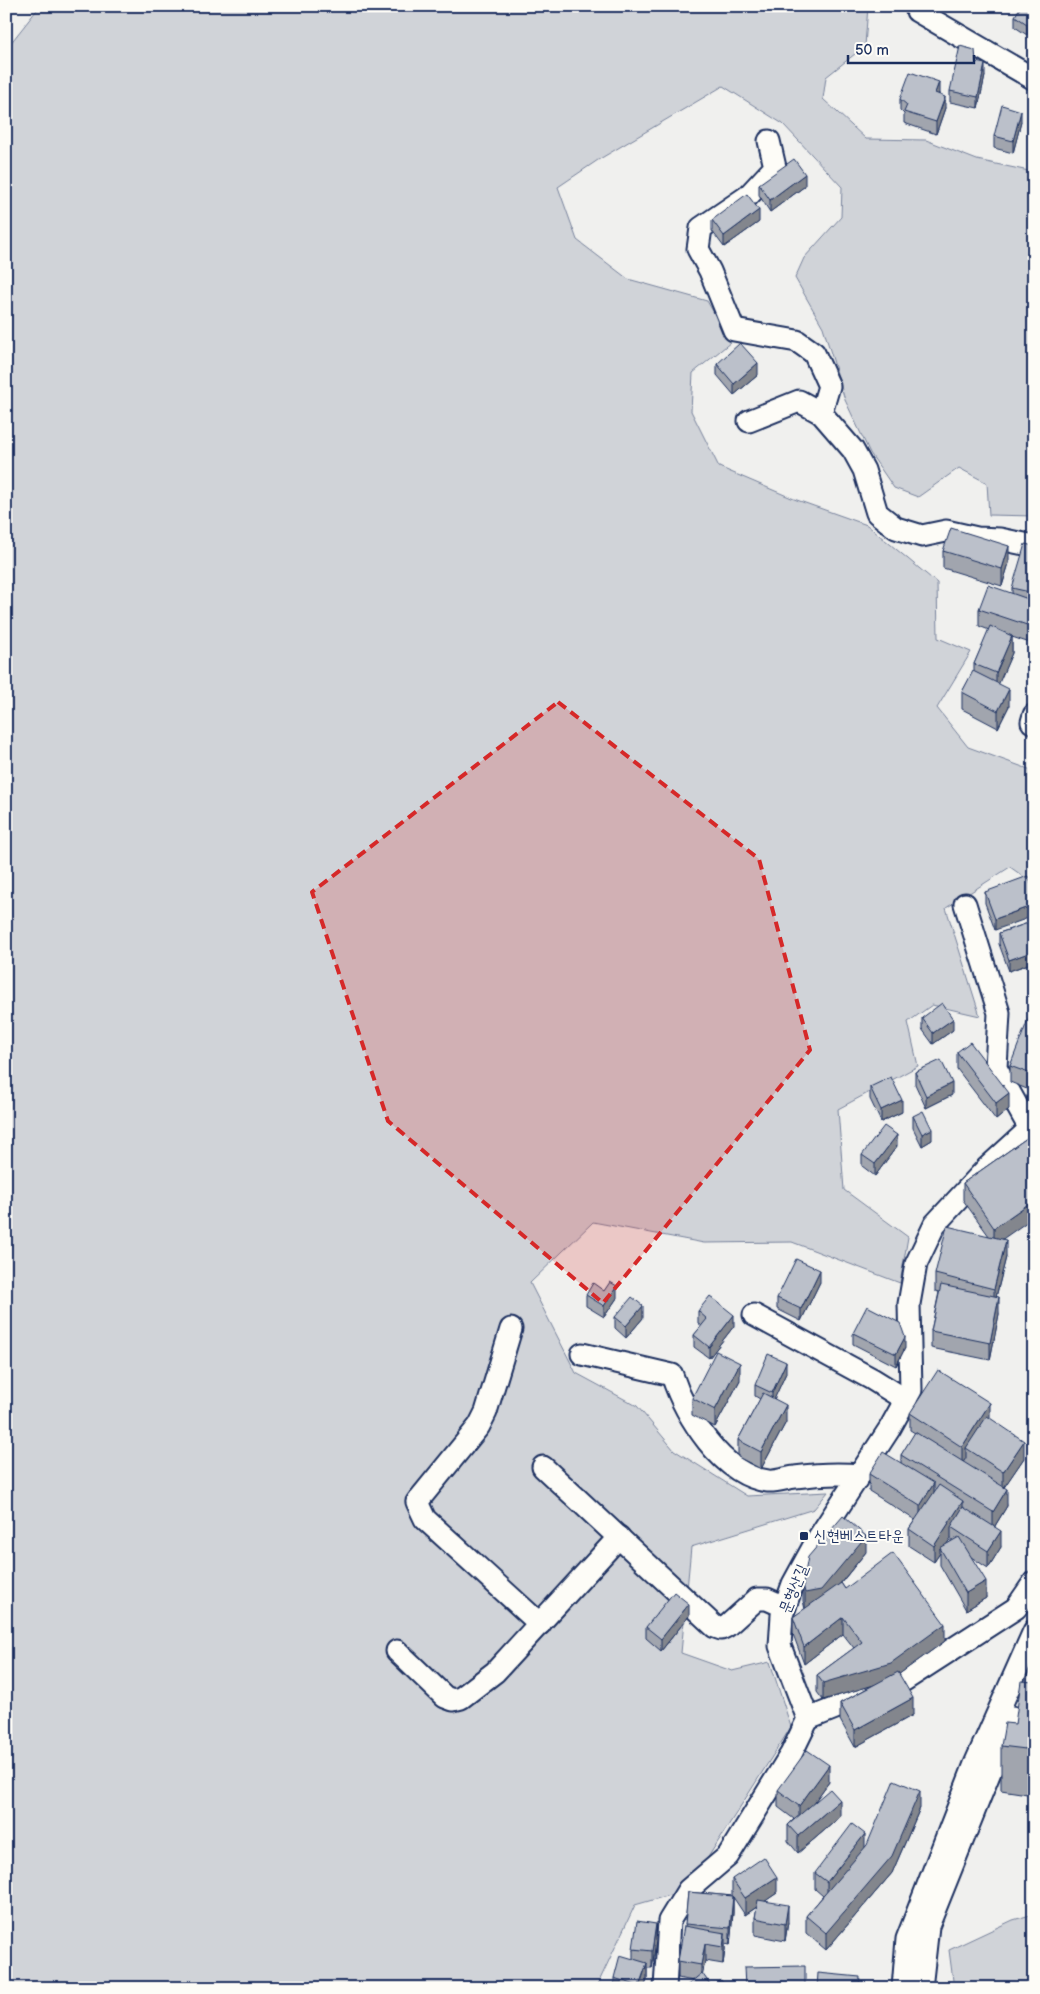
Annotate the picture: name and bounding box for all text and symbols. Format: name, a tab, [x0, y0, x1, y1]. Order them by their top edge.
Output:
scale bar	[848, 32, 974, 64]
text: 50 m	[855, 41, 889, 60]
place label: 신현베스트타운	[814, 1527, 904, 1546]
marker: 신현베스트타운	[798, 1530, 810, 1542]
street label: 문형산길	[776, 1561, 813, 1616]

